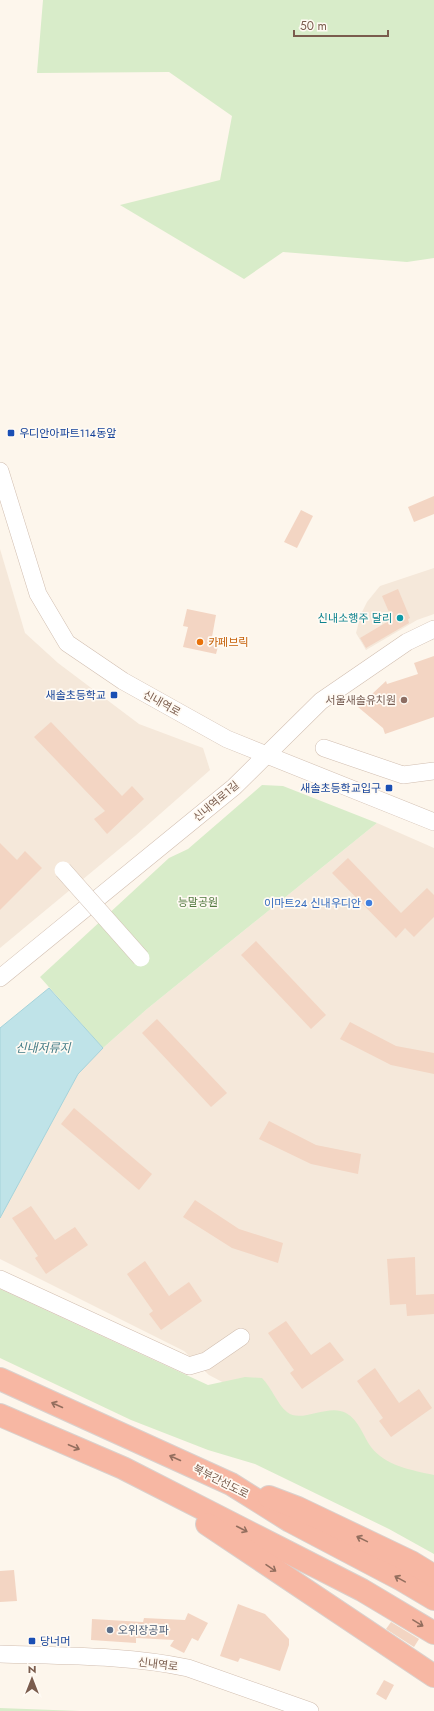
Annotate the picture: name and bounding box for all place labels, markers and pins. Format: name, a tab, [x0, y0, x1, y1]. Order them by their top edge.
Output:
place label: 우디안아파트114동앞	[19, 425, 116, 441]
marker: 우디안아파트114동앞	[6, 428, 16, 438]
place label: 신내소행주 달리	[318, 610, 392, 626]
marker: 신내소행주 달리	[395, 613, 405, 623]
place label: 카페브릭	[208, 634, 248, 650]
marker: 카페브릭	[195, 637, 205, 647]
place label: 새솔초등학교	[45, 687, 106, 703]
marker: 새솔초등학교	[109, 690, 119, 700]
place label: 서울새솔유치원	[325, 692, 396, 708]
marker: 서울새솔유치원	[399, 695, 409, 705]
place label: 새솔초등학교입구	[300, 780, 381, 796]
marker: 새솔초등학교입구	[384, 783, 394, 793]
place label: 이마트24 신내우디안	[264, 895, 361, 911]
marker: 이마트24 신내우디안	[364, 898, 374, 908]
place label: 오위장공파	[118, 1622, 169, 1638]
marker: 오위장공파	[105, 1625, 115, 1635]
place label: 당너머	[40, 1633, 70, 1649]
marker: 당너머	[27, 1636, 37, 1646]

